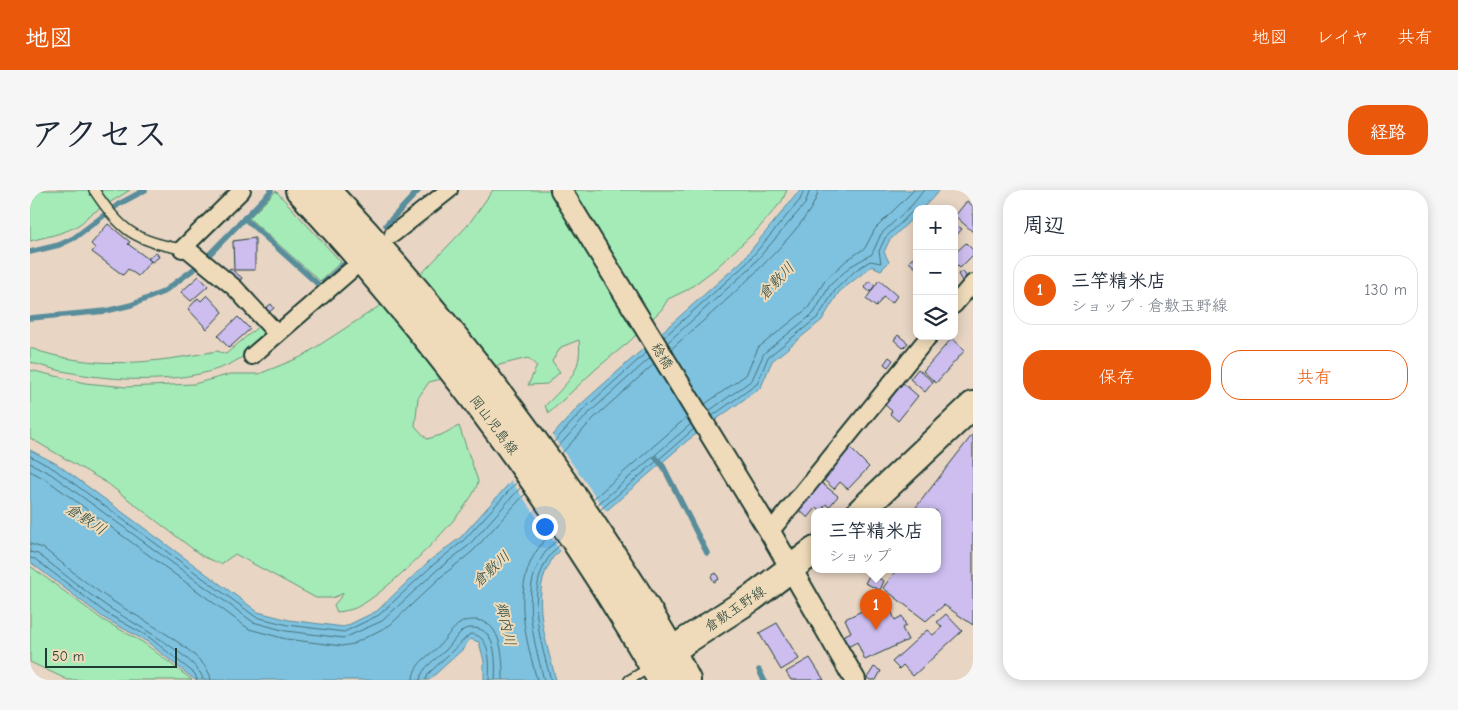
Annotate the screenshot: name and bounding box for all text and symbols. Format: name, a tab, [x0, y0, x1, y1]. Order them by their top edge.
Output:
text: 地図	[25, 24, 73, 52]
text: 地図	[1252, 27, 1288, 48]
text: レイヤ	[1316, 27, 1369, 48]
text: 共有	[1397, 27, 1433, 48]
button: 経路	[1348, 105, 1428, 155]
text: アクセス	[30, 114, 168, 155]
map controls	[913, 205, 958, 340]
button: +	[913, 205, 958, 250]
text: 周辺	[1023, 213, 1065, 237]
button: −	[913, 250, 958, 295]
water label: 倉敷川	[754, 259, 798, 303]
text: 三竿精米店	[1071, 270, 1166, 292]
text: 1	[1037, 281, 1043, 299]
text: 130 m	[1364, 281, 1407, 299]
button: layers	[913, 295, 958, 340]
text: ショップ · 倉敷玉野線	[1071, 297, 1228, 315]
street label: 稔橋	[648, 340, 676, 372]
button: 保存	[1023, 350, 1211, 400]
button: 共有	[1221, 350, 1408, 400]
street label: 岡山児島線	[466, 392, 522, 458]
water label: 倉敷川	[62, 499, 110, 539]
popup	[811, 508, 941, 573]
your location	[532, 514, 558, 540]
text: 三竿精米店	[828, 520, 924, 542]
water label: 倉敷川	[468, 547, 514, 591]
text: ショップ	[828, 547, 892, 565]
street label: 倉敷玉野線	[701, 582, 769, 636]
pin: 1	[860, 589, 892, 630]
water label: 郷内川	[492, 600, 520, 648]
scale bar	[45, 645, 178, 668]
text: 50 m	[52, 648, 84, 665]

